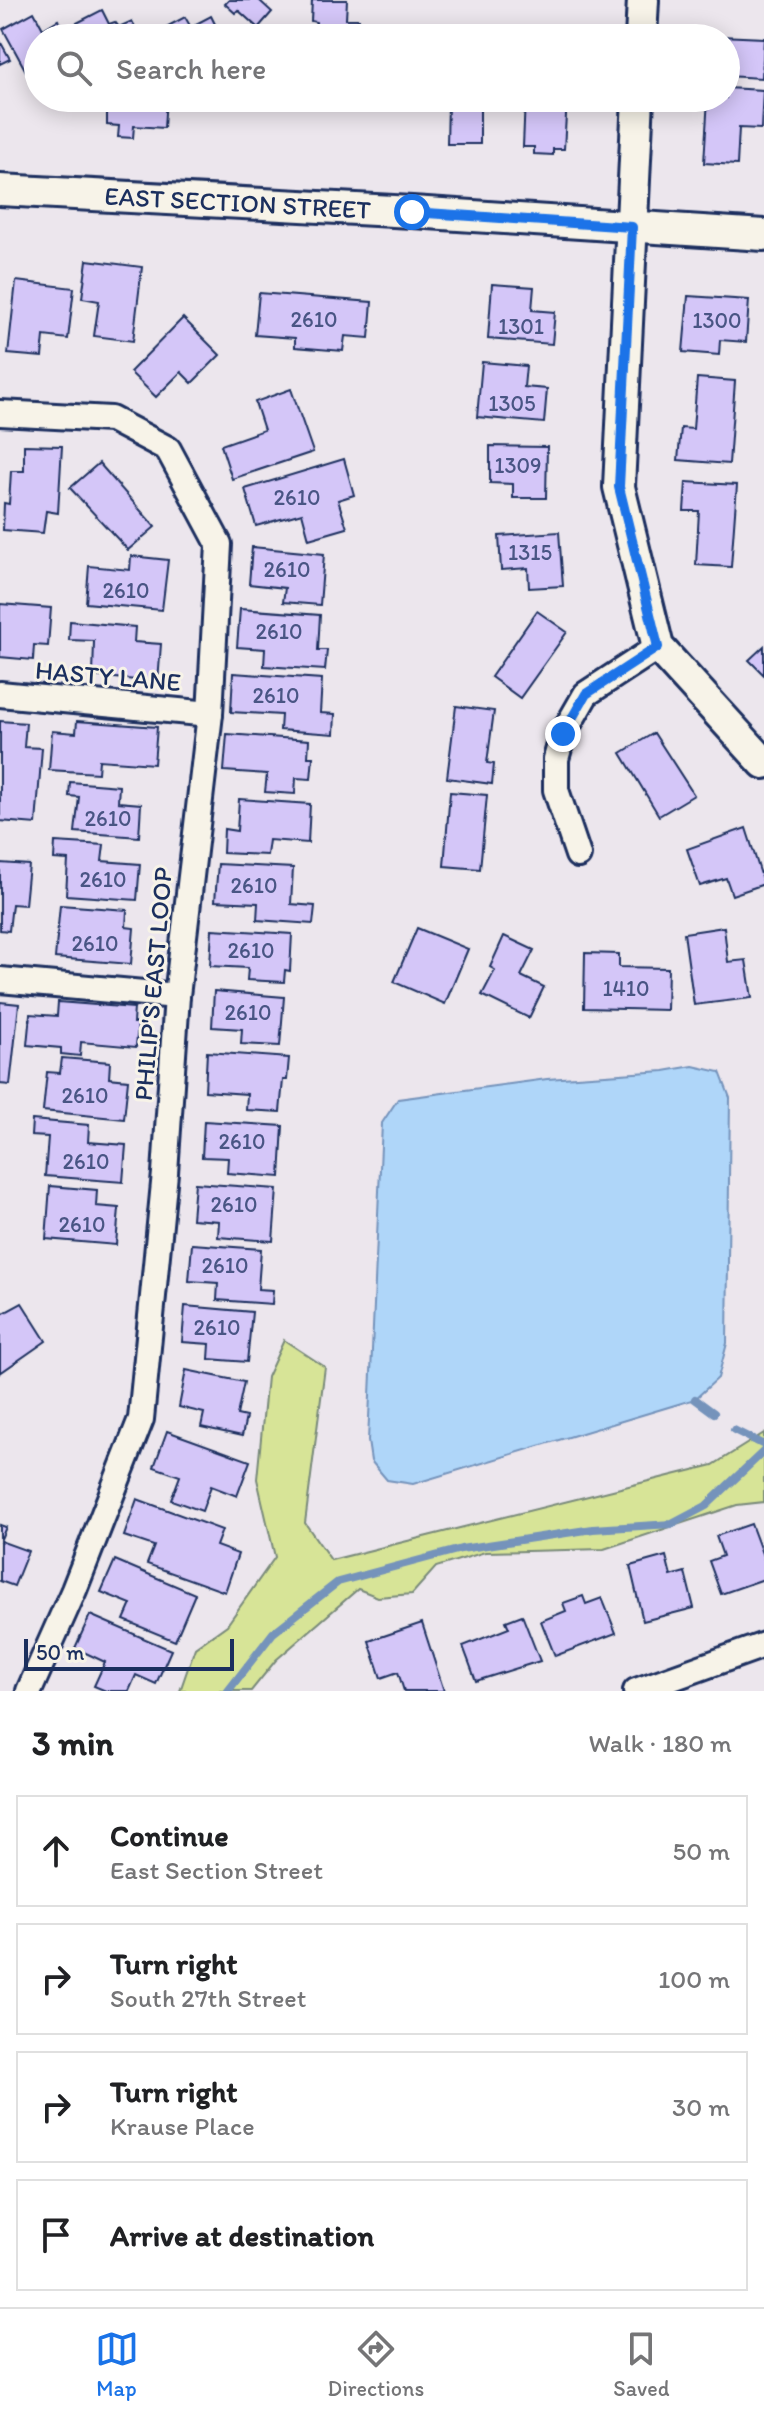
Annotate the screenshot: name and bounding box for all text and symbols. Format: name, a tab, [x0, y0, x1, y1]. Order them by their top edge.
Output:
search box	[24, 24, 740, 112]
icon: search	[52, 46, 96, 90]
text: Search here	[116, 50, 266, 87]
street label: EAST SECTION STREET	[104, 180, 372, 226]
route start	[394, 194, 430, 230]
house number: 2610	[291, 306, 337, 333]
house number: 1300	[692, 307, 742, 334]
house number: 1301	[498, 313, 544, 340]
house number: 1305	[488, 390, 536, 417]
house number: 1309	[494, 452, 542, 479]
house number: 2610	[274, 484, 320, 511]
house number: 1315	[508, 539, 552, 566]
house number: 2610	[264, 556, 310, 583]
house number: 2610	[103, 577, 149, 604]
house number: 2610	[256, 618, 302, 645]
street label: HASTY LANE	[34, 654, 182, 698]
house number: 2610	[253, 682, 299, 709]
route end	[545, 716, 581, 752]
house number: 2610	[85, 805, 131, 832]
house number: 2610	[80, 866, 126, 893]
street label: PHILIP'S EAST LOOP	[127, 866, 179, 1102]
house number: 2610	[231, 872, 277, 899]
house number: 2610	[72, 930, 118, 957]
house number: 2610	[228, 937, 274, 964]
house number: 1410	[602, 975, 650, 1002]
house number: 2610	[225, 999, 271, 1026]
house number: 2610	[62, 1082, 108, 1109]
house number: 2610	[219, 1128, 265, 1155]
house number: 2610	[63, 1148, 109, 1175]
house number: 2610	[211, 1191, 257, 1218]
house number: 2610	[59, 1211, 105, 1238]
house number: 2610	[202, 1252, 248, 1279]
house number: 2610	[194, 1314, 240, 1341]
scale bar	[24, 1635, 234, 1671]
text: 50 m	[36, 1639, 85, 1666]
text: 3 min	[32, 1723, 114, 1764]
text: Walk · 180 m	[589, 1727, 732, 1759]
text: Continue	[110, 1817, 229, 1854]
icon: ahead	[34, 1829, 78, 1873]
text: 50 m	[673, 1835, 730, 1867]
text: East Section Street	[110, 1854, 323, 1886]
text: Turn right	[110, 1945, 238, 1982]
icon: right	[34, 1957, 78, 2001]
text: 100 m	[658, 1963, 730, 1995]
text: South 27th Street	[110, 1982, 306, 2014]
text: Turn right	[110, 2073, 238, 2110]
icon: right	[34, 2085, 78, 2129]
text: 30 m	[672, 2091, 730, 2123]
text: Krause Place	[110, 2110, 255, 2142]
icon: arrive	[34, 2213, 78, 2257]
text: Arrive at destination	[110, 2217, 374, 2254]
tab: Map	[95, 2327, 139, 2402]
tab: Directions	[328, 2327, 424, 2402]
tab: Saved	[613, 2327, 669, 2402]

